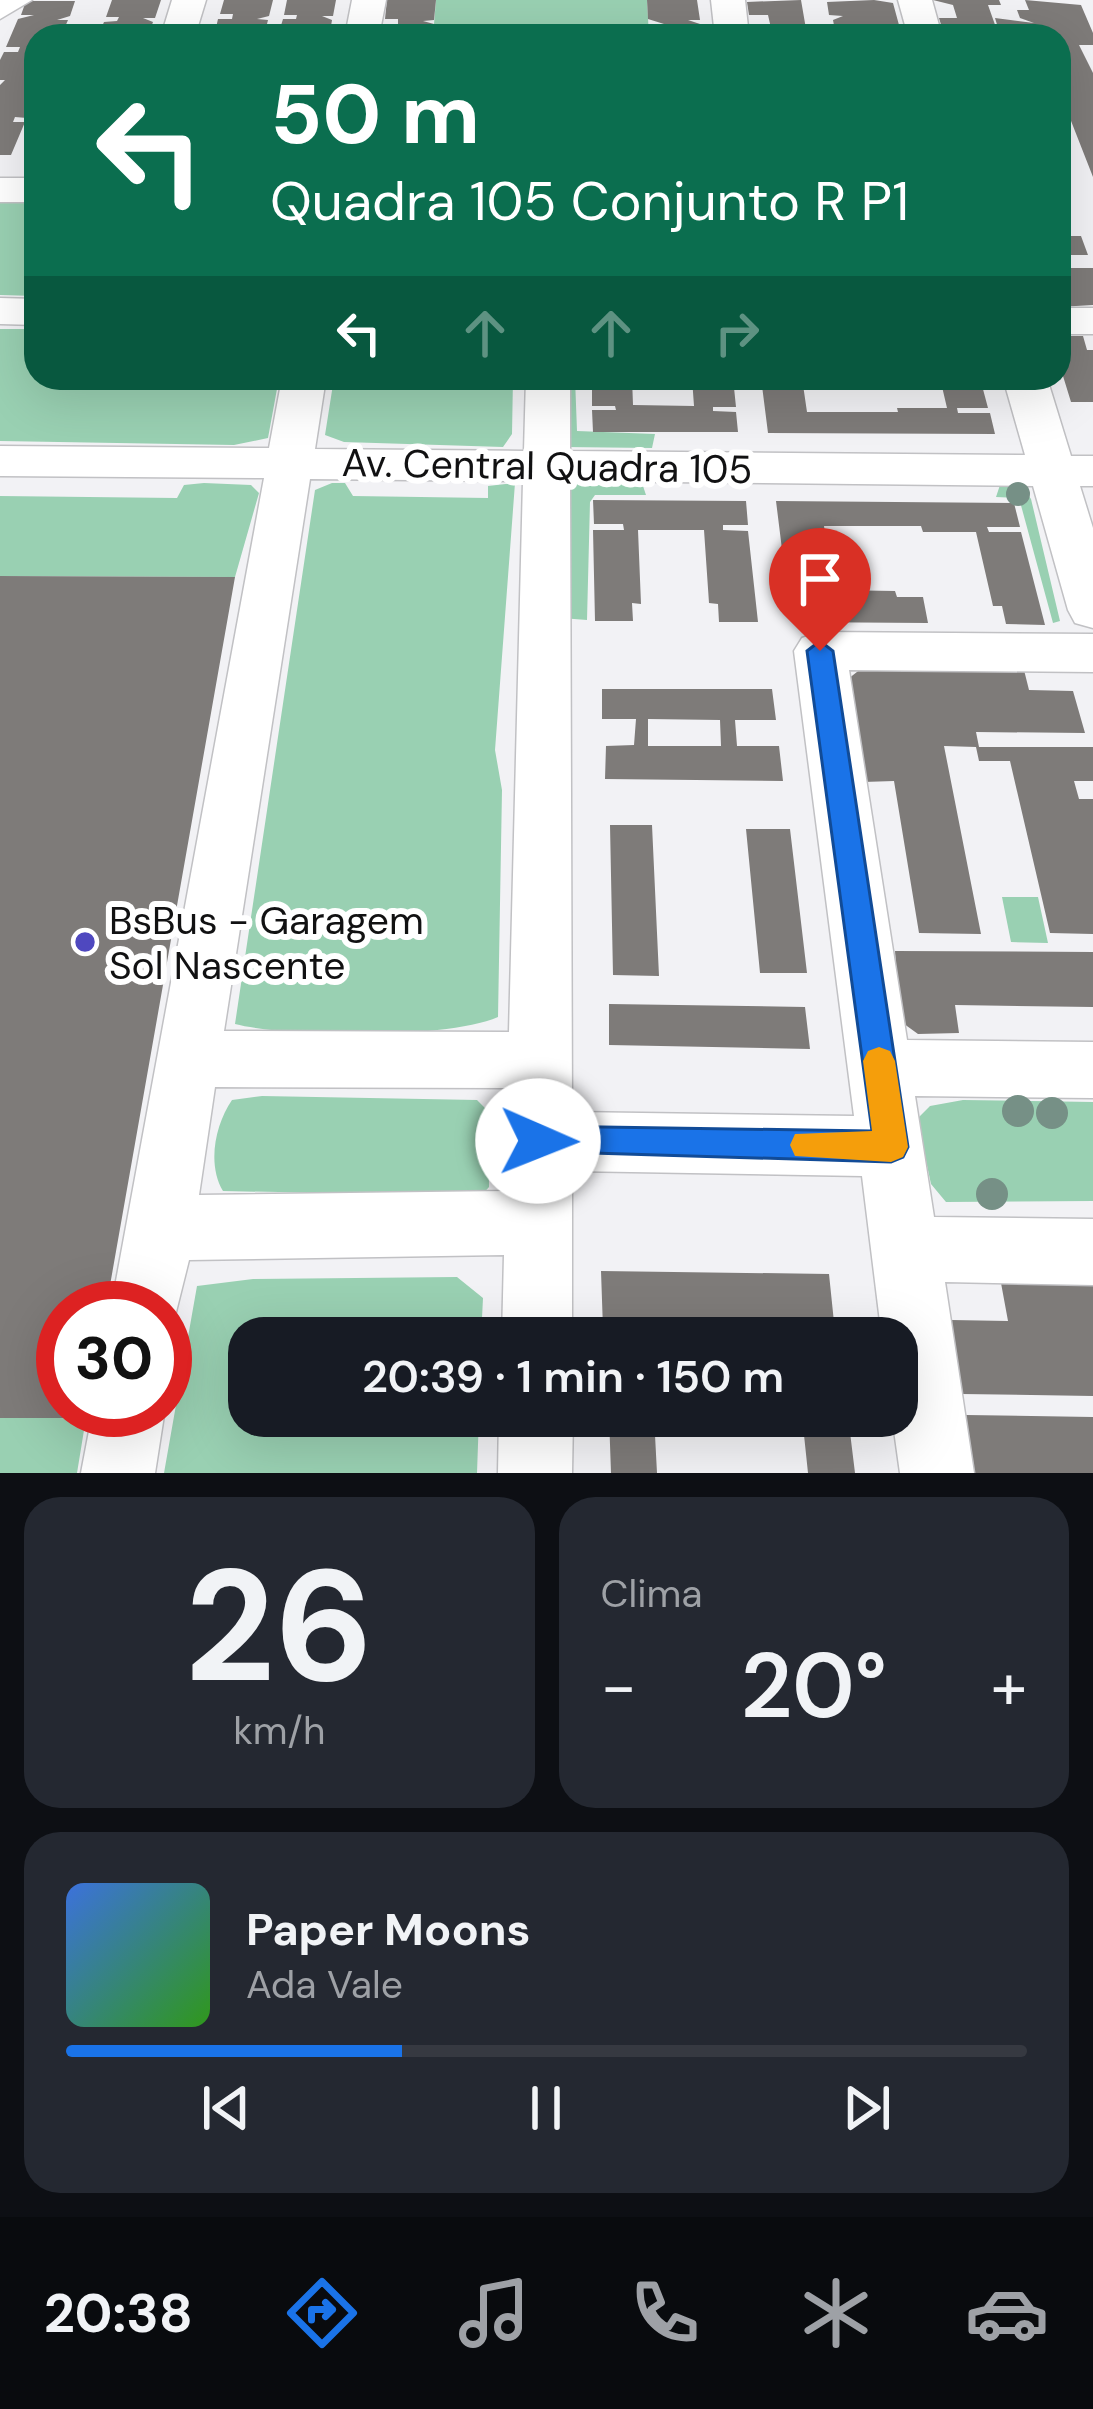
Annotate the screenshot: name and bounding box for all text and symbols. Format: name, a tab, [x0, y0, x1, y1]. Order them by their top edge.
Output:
text: 50 m	[270, 60, 480, 169]
icon: left	[72, 72, 228, 228]
text: Quadra 105 Conjunto R P1	[270, 166, 909, 237]
icon: left	[326, 300, 392, 366]
icon: ahead	[452, 300, 518, 366]
icon: ahead	[578, 300, 644, 366]
icon: right	[704, 300, 770, 366]
street label: Av. Central Quadra 105	[341, 437, 753, 495]
pin	[769, 528, 871, 651]
icon: arrive	[787, 546, 853, 612]
place label: BsBus - Garagem Sol Nascente	[109, 895, 424, 991]
marker: BsBus - Garagem Sol Nascente	[72, 929, 98, 955]
position arrow	[475, 1078, 601, 1204]
speed limit sign: 30	[36, 1281, 192, 1437]
text: 20:39 · 1 min · 150 m	[362, 1347, 784, 1406]
text: 26	[185, 1525, 374, 1728]
text: Clima	[601, 1568, 703, 1619]
text: 20°	[741, 1628, 887, 1745]
text: −	[601, 1644, 637, 1729]
text: +	[991, 1644, 1027, 1729]
text: km/h	[233, 1705, 325, 1756]
text: Paper Moons	[246, 1900, 531, 1959]
text: Ada Vale	[246, 1959, 403, 2010]
icon: previous	[193, 2075, 259, 2141]
icon: pause	[513, 2075, 579, 2141]
icon: next	[834, 2075, 900, 2141]
icon: directions	[280, 2271, 364, 2355]
icon: music	[452, 2271, 536, 2355]
icon: phone	[623, 2271, 707, 2355]
icon: climate	[794, 2271, 878, 2355]
icon: car	[965, 2271, 1049, 2355]
text: 20:38	[44, 2278, 193, 2349]

